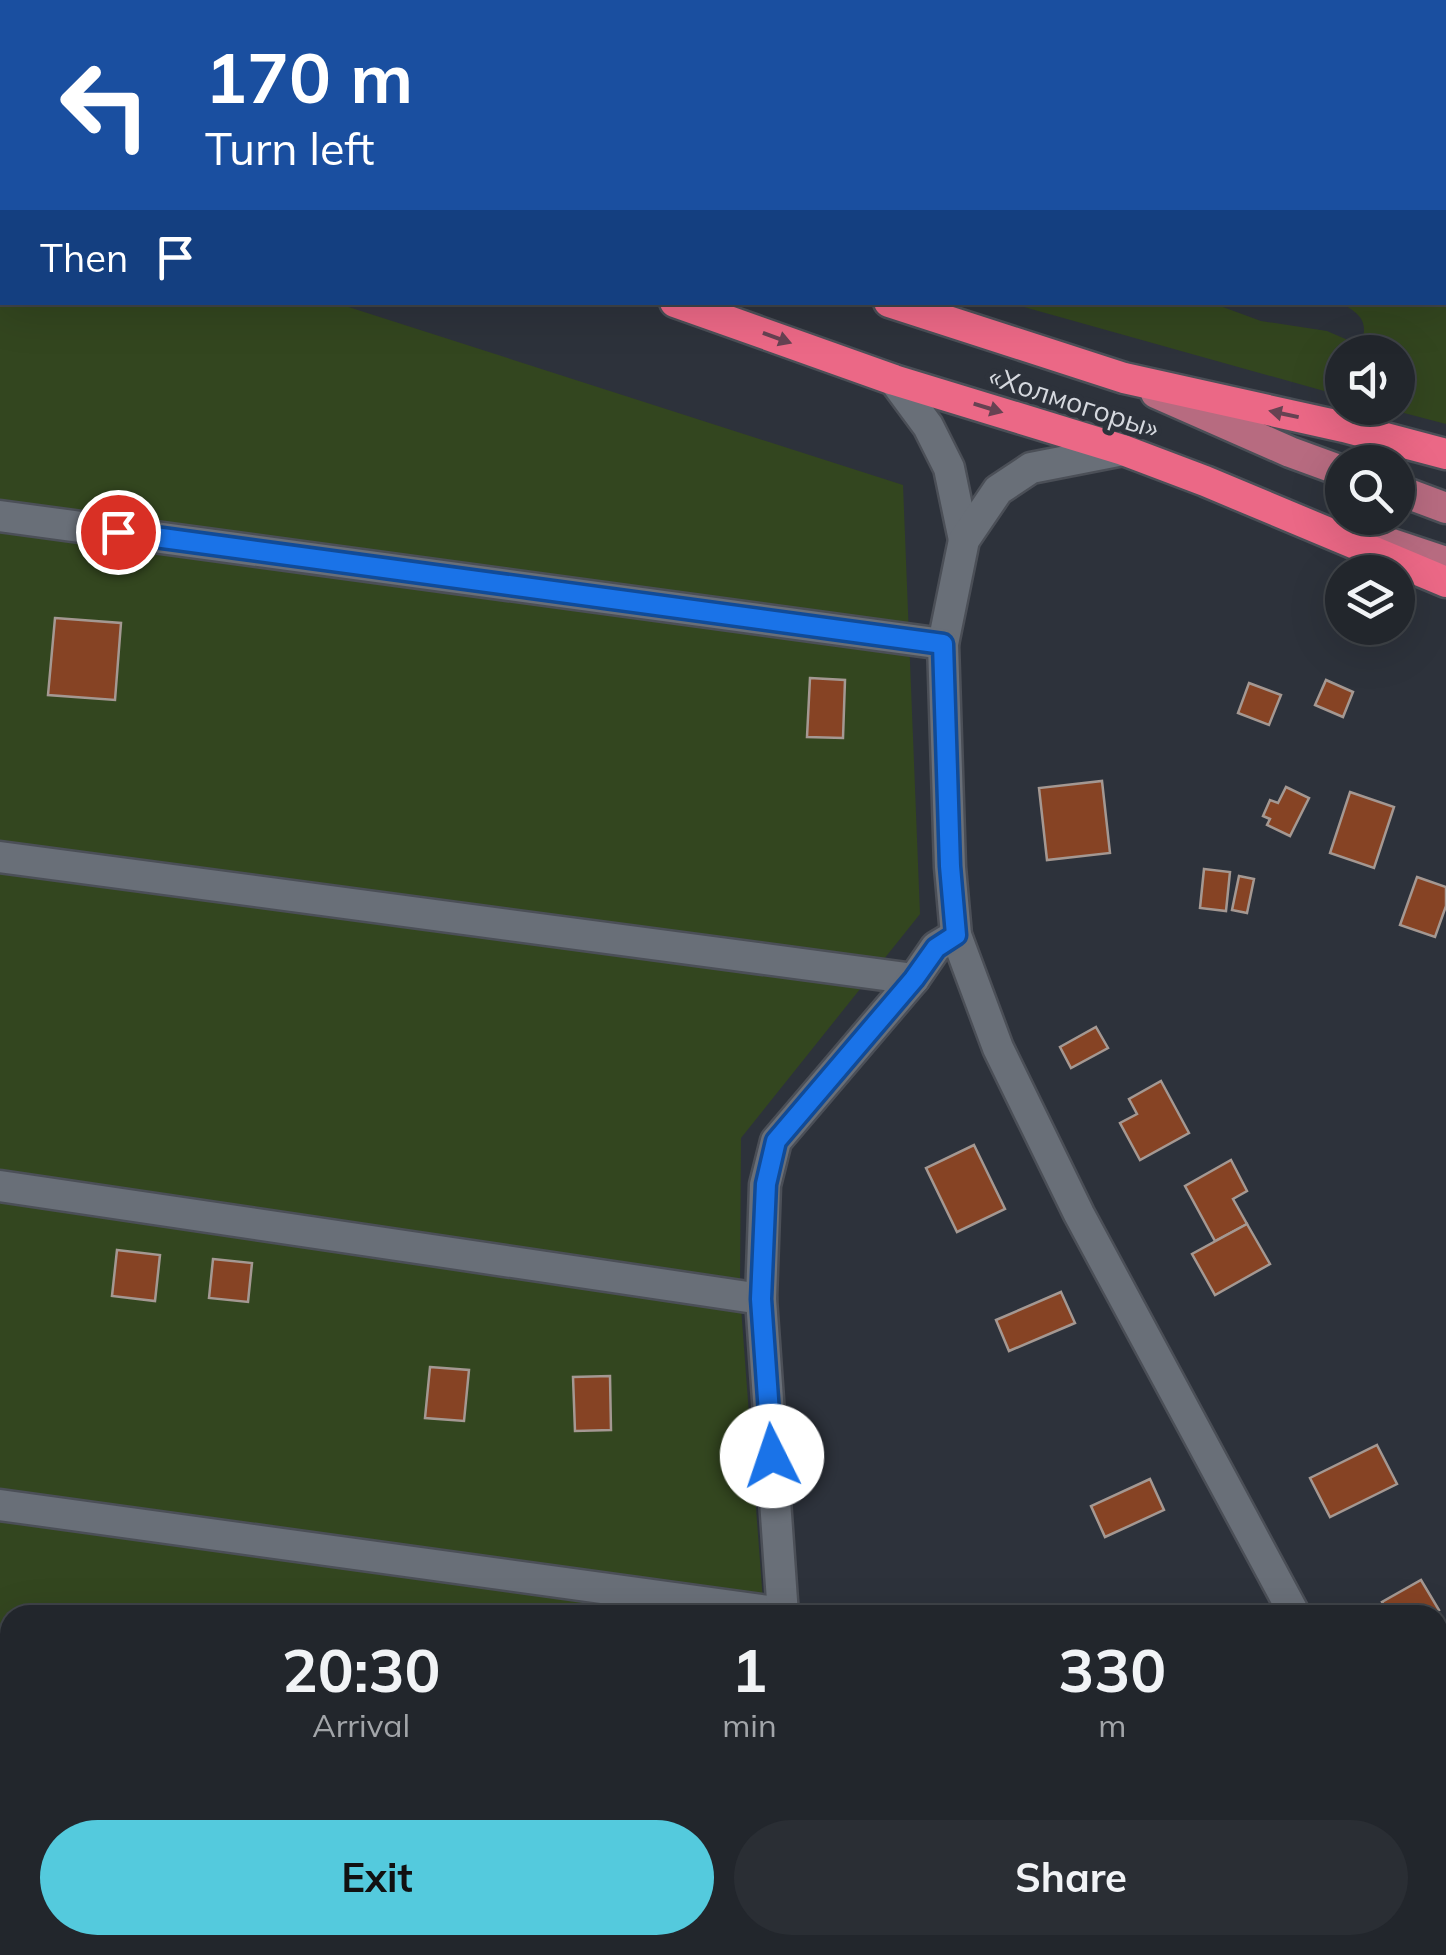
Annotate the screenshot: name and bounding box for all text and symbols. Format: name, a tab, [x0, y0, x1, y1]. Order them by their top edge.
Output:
text: 170 m	[205, 33, 413, 121]
icon: left	[40, 40, 170, 170]
text: Turn left	[205, 120, 374, 176]
icon: arrive	[148, 230, 203, 285]
text: Then	[40, 234, 128, 282]
one-way arrow	[763, 332, 793, 347]
map controls	[1325, 335, 1415, 645]
button: sound	[1325, 335, 1415, 425]
street label: «Холмогоры»	[985, 358, 1164, 446]
one-way arrow	[973, 402, 1003, 417]
one-way arrow	[1268, 405, 1299, 421]
button: search	[1325, 445, 1415, 535]
pin	[76, 490, 161, 575]
icon: arrive	[91, 505, 146, 560]
button: layers	[1325, 555, 1415, 645]
position arrow	[720, 1404, 824, 1508]
text: 20:30	[282, 1632, 441, 1707]
text: 1	[731, 1632, 767, 1707]
text: 330	[1058, 1632, 1166, 1707]
text: Arrival	[312, 1705, 410, 1745]
text: min	[722, 1705, 777, 1745]
text: m	[1098, 1705, 1126, 1745]
button: Exit	[40, 1820, 714, 1935]
button: Share	[734, 1820, 1408, 1935]

